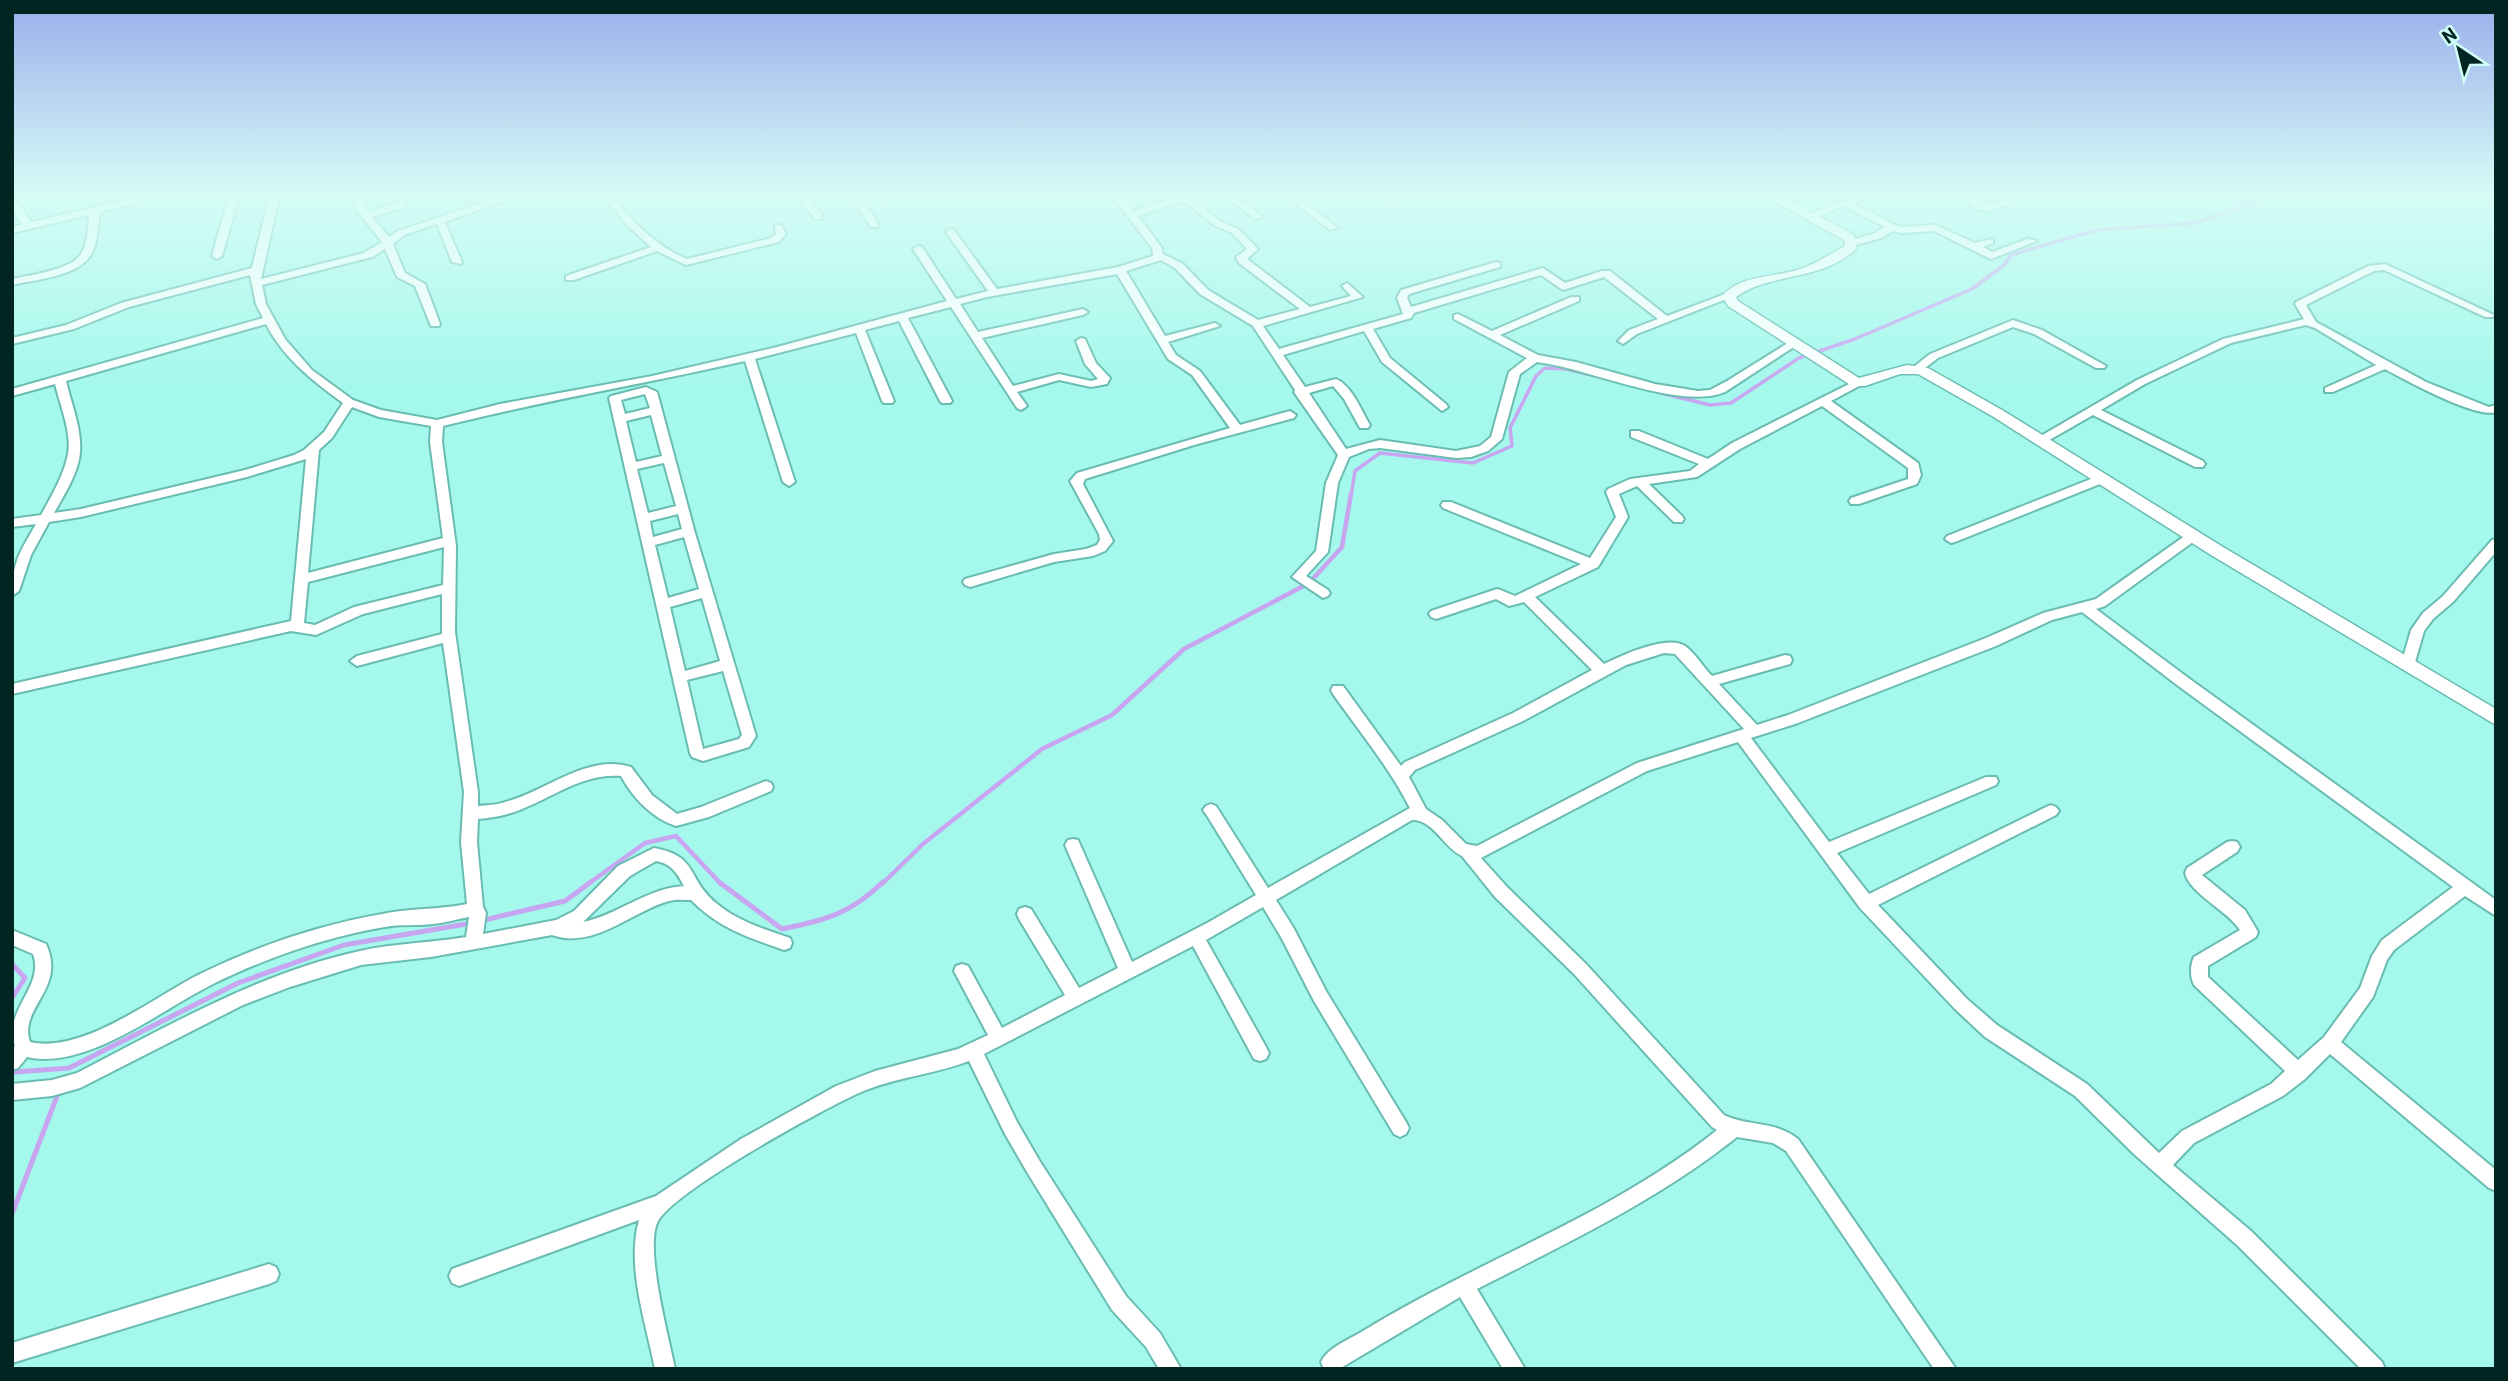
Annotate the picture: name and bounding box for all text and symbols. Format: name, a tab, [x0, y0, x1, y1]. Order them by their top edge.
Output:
north arrow	[2424, 14, 2494, 84]
text: N	[2437, 22, 2461, 48]

